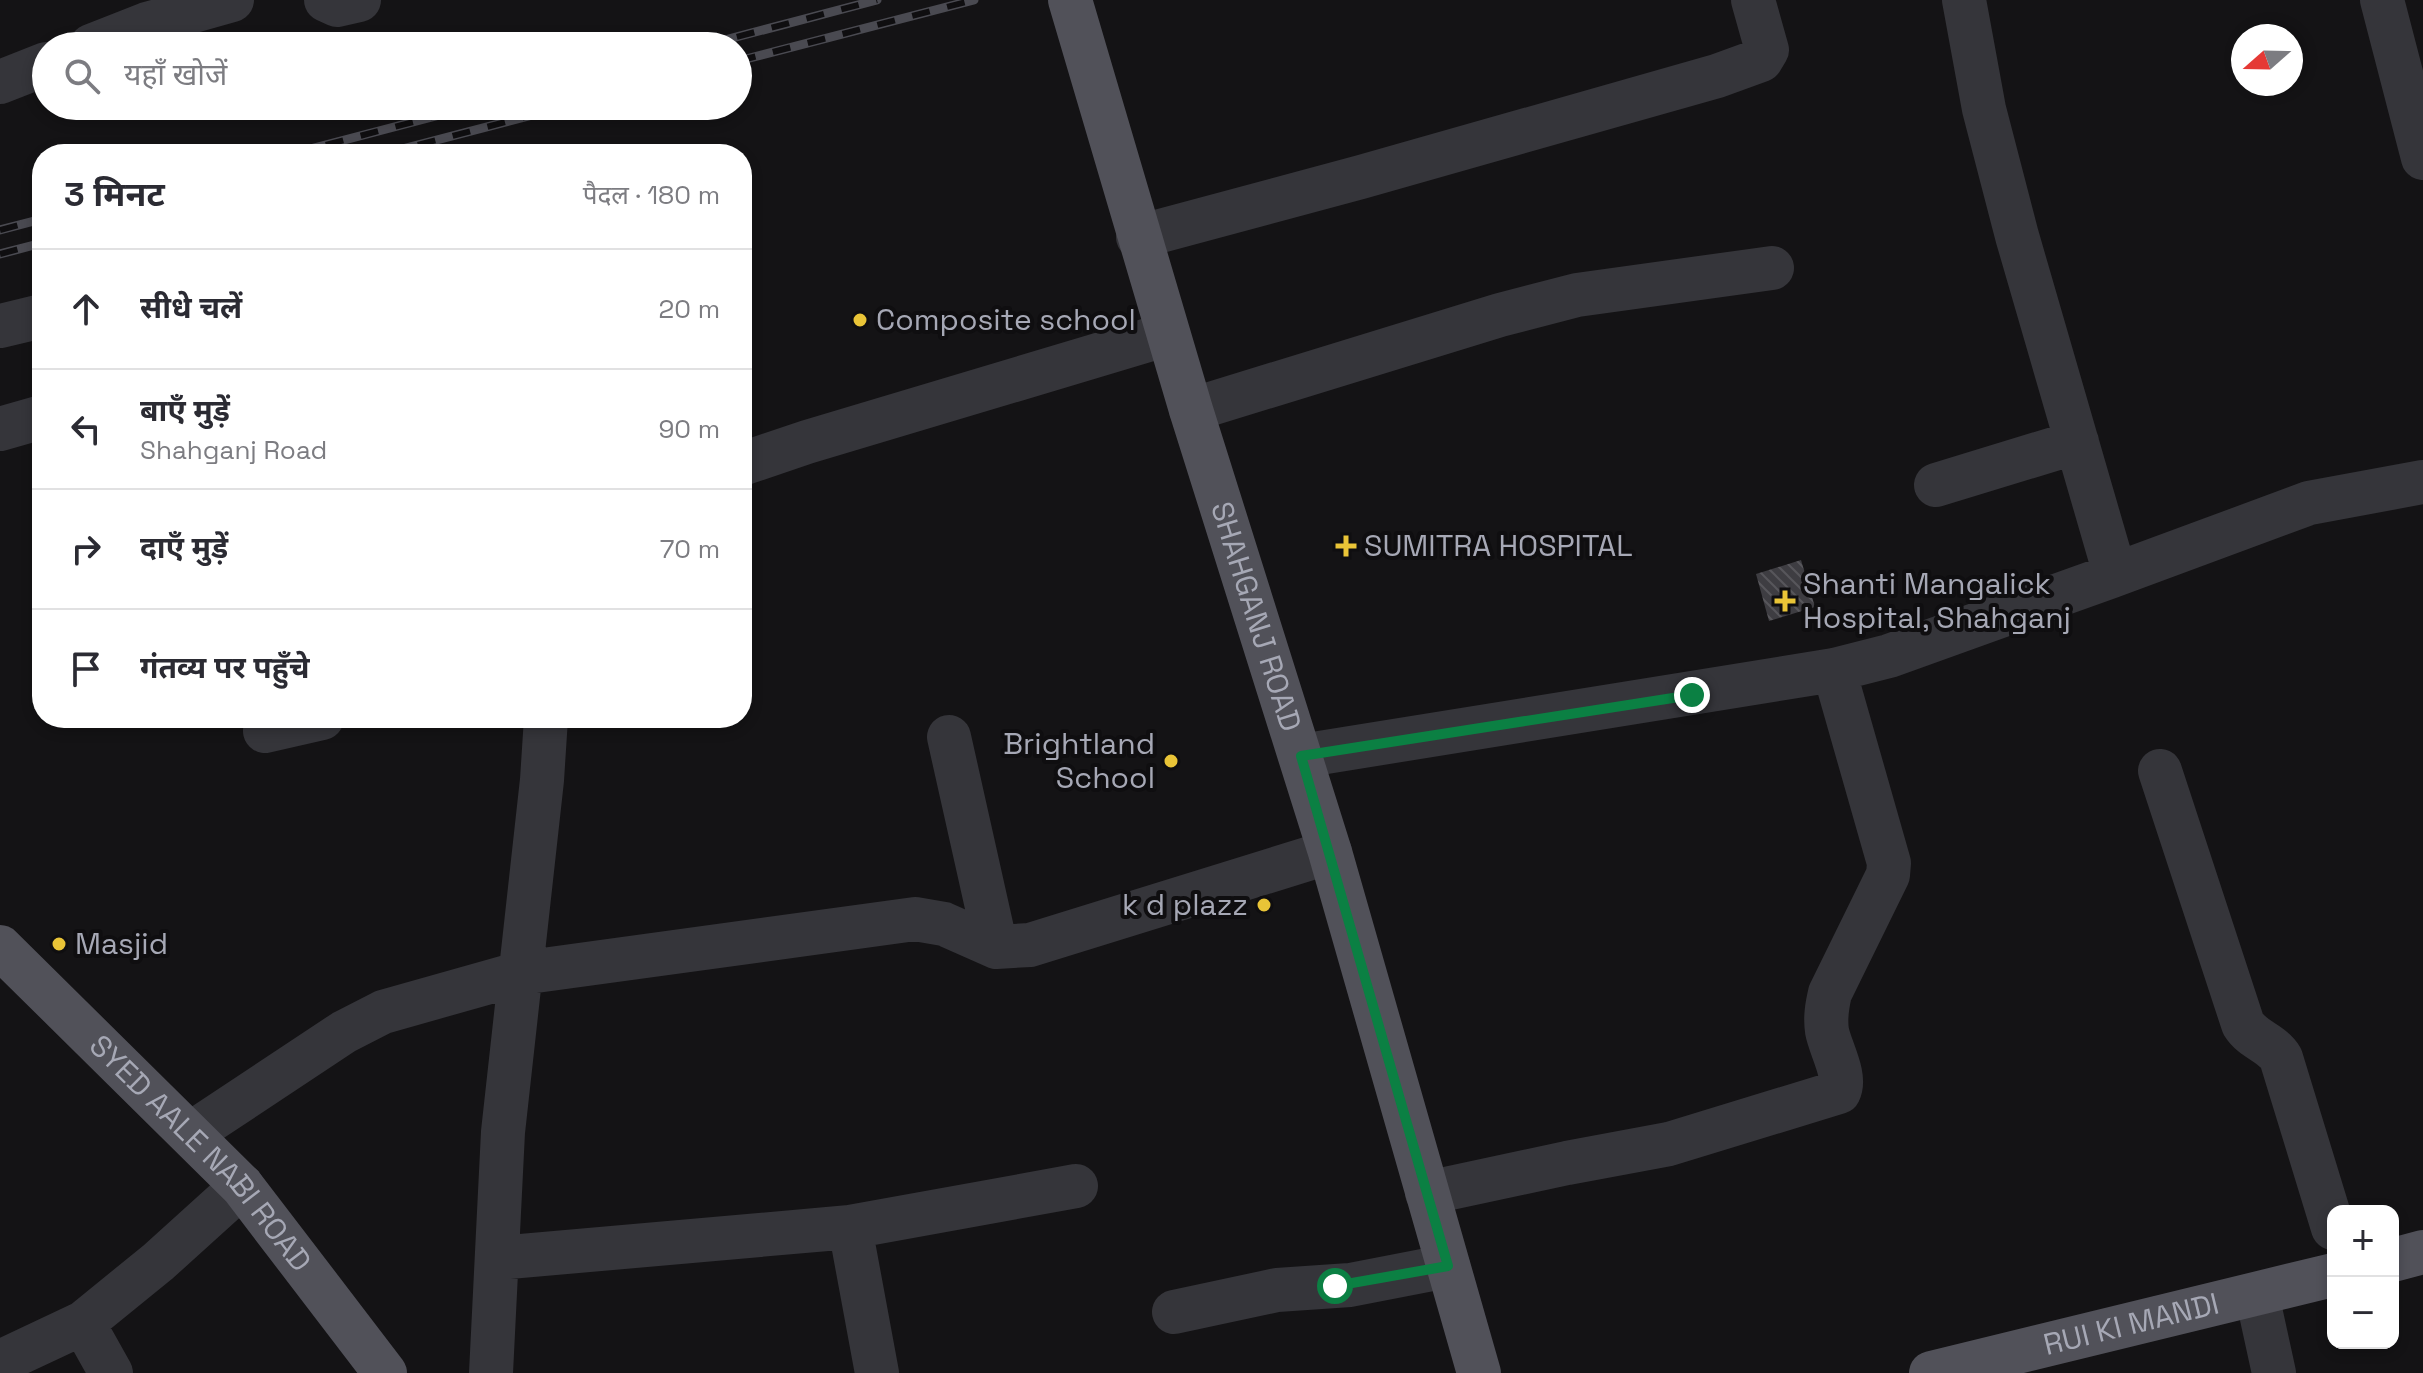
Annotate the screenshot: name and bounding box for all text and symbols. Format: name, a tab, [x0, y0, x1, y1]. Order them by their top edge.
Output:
north arrow	[2231, 24, 2303, 96]
search box	[32, 32, 752, 120]
icon: search	[60, 54, 104, 98]
text: यहाँ खोजें	[124, 55, 227, 94]
text: 3 मिनट	[64, 173, 165, 216]
text: पैदल · 180 m	[583, 178, 720, 212]
icon: ahead	[64, 287, 108, 331]
text: सीधे चलें	[140, 288, 242, 327]
text: 20 m	[659, 292, 720, 326]
place label: Composite school	[876, 300, 1136, 339]
marker: Composite school	[851, 311, 869, 329]
text: बाएँ मुड़ें	[140, 391, 230, 430]
icon: left	[64, 407, 108, 451]
text: 90 m	[658, 412, 720, 446]
text: Shahganj Road	[140, 433, 327, 467]
street label: SHAHGANJ ROAD	[1202, 497, 1311, 736]
place label: SUMITRA HOSPITAL	[1364, 526, 1633, 565]
icon: right	[64, 527, 108, 571]
text: दाएँ मुड़ें	[140, 528, 228, 567]
text: 70 m	[660, 532, 720, 566]
marker: SUMITRA HOSPITAL	[1335, 535, 1357, 557]
place label: Shanti Mangalick Hospital, Shahganj	[1803, 564, 2071, 637]
marker: Shanti Mangalick Hospital, Shahganj	[1774, 590, 1796, 612]
icon: arrive	[64, 647, 108, 691]
text: गंतव्य पर पहुँचे	[140, 648, 309, 687]
route end	[1674, 677, 1710, 713]
place label: Brightland School	[1003, 724, 1155, 797]
marker: Brightland School	[1162, 752, 1180, 770]
place label: k d plazz	[1122, 885, 1248, 924]
marker: k d plazz	[1255, 896, 1273, 914]
place label: Masjid	[75, 924, 168, 963]
marker: Masjid	[50, 935, 68, 953]
street label: SYED AALE NABI ROAD	[81, 1026, 320, 1279]
map controls	[2327, 1205, 2399, 1349]
button: +	[2327, 1205, 2399, 1277]
route start	[1317, 1268, 1353, 1304]
button: −	[2327, 1277, 2399, 1349]
street label: RUI KI MANDI	[2039, 1284, 2223, 1364]

